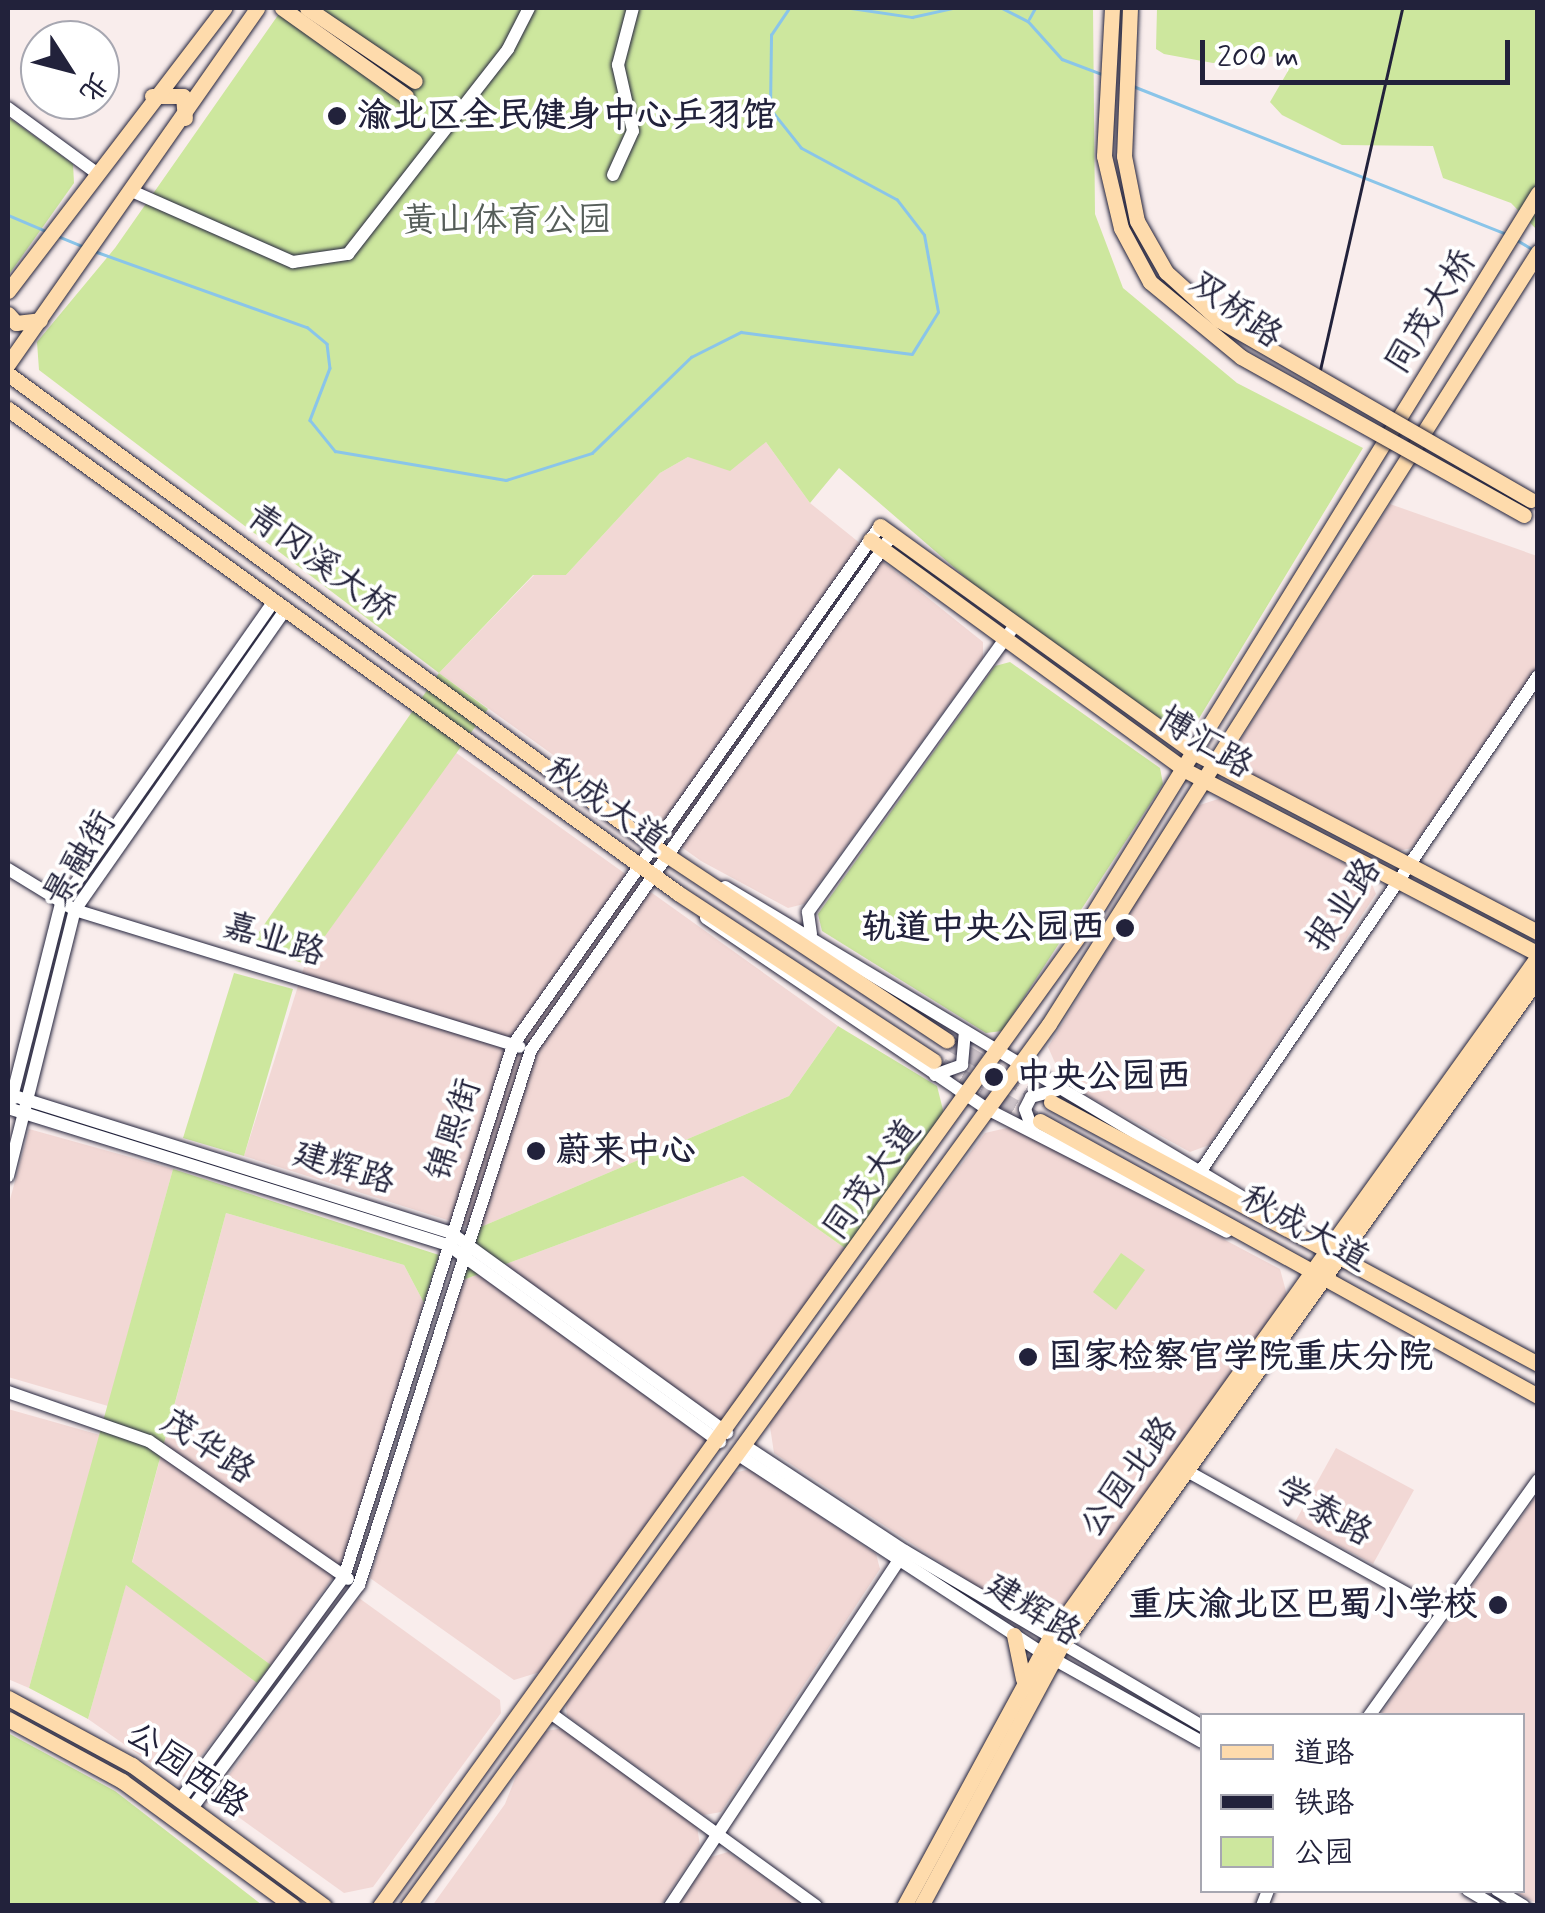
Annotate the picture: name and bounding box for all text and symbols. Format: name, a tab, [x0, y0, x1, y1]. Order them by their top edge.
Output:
north arrow	[20, 20, 120, 120]
scale bar	[1205, 20, 1515, 82]
text: 200 m	[1217, 38, 1299, 77]
text: 北	[70, 65, 116, 109]
place label: 渝北区全民健身中心乒羽馆	[357, 95, 777, 137]
marker: 渝北区全民健身中心乒羽馆	[326, 105, 348, 127]
park label: 黄山体育公园	[402, 200, 612, 242]
street label: 同茂大桥	[1376, 242, 1486, 382]
street label: 双桥路	[1181, 262, 1291, 358]
street label: 青冈溪大桥	[238, 495, 404, 631]
street label: 博汇路	[1149, 698, 1261, 788]
street label: 秋成大道	[537, 748, 675, 862]
street label: 景融街	[35, 803, 125, 915]
street label: 报业路	[1297, 850, 1391, 960]
street label: 嘉业路	[218, 905, 330, 975]
place label: 轨道中央公园西	[860, 907, 1105, 949]
marker: 轨道中央公园西	[1114, 917, 1136, 939]
place label: 中央公园西	[1016, 1056, 1191, 1098]
marker: 中央公园西	[981, 1064, 1007, 1090]
street label: 锦熙街	[418, 1074, 490, 1186]
street label: 同茂大道	[814, 1111, 930, 1249]
place label: 蔚来中心	[556, 1130, 696, 1172]
street label: 建辉路	[288, 1133, 400, 1203]
marker: 蔚来中心	[525, 1140, 547, 1162]
street label: 秋成大道	[1234, 1177, 1376, 1281]
place label: 国家检察官学院重庆分院	[1048, 1336, 1433, 1378]
marker: 国家检察官学院重庆分院	[1017, 1346, 1039, 1368]
street label: 茂华路	[153, 1400, 263, 1494]
street label: 公园北路	[1071, 1408, 1187, 1546]
street label: 学泰路	[1268, 1468, 1380, 1556]
street label: 建辉路	[977, 1564, 1089, 1656]
place label: 重庆渝北区巴蜀小学校	[1128, 1584, 1478, 1626]
marker: 重庆渝北区巴蜀小学校	[1487, 1594, 1509, 1616]
street label: 公园西路	[118, 1713, 256, 1827]
legend	[1200, 1713, 1525, 1893]
text: 道路	[1294, 1734, 1354, 1773]
text: 铁路	[1294, 1784, 1354, 1823]
text: 公园	[1294, 1834, 1354, 1873]

